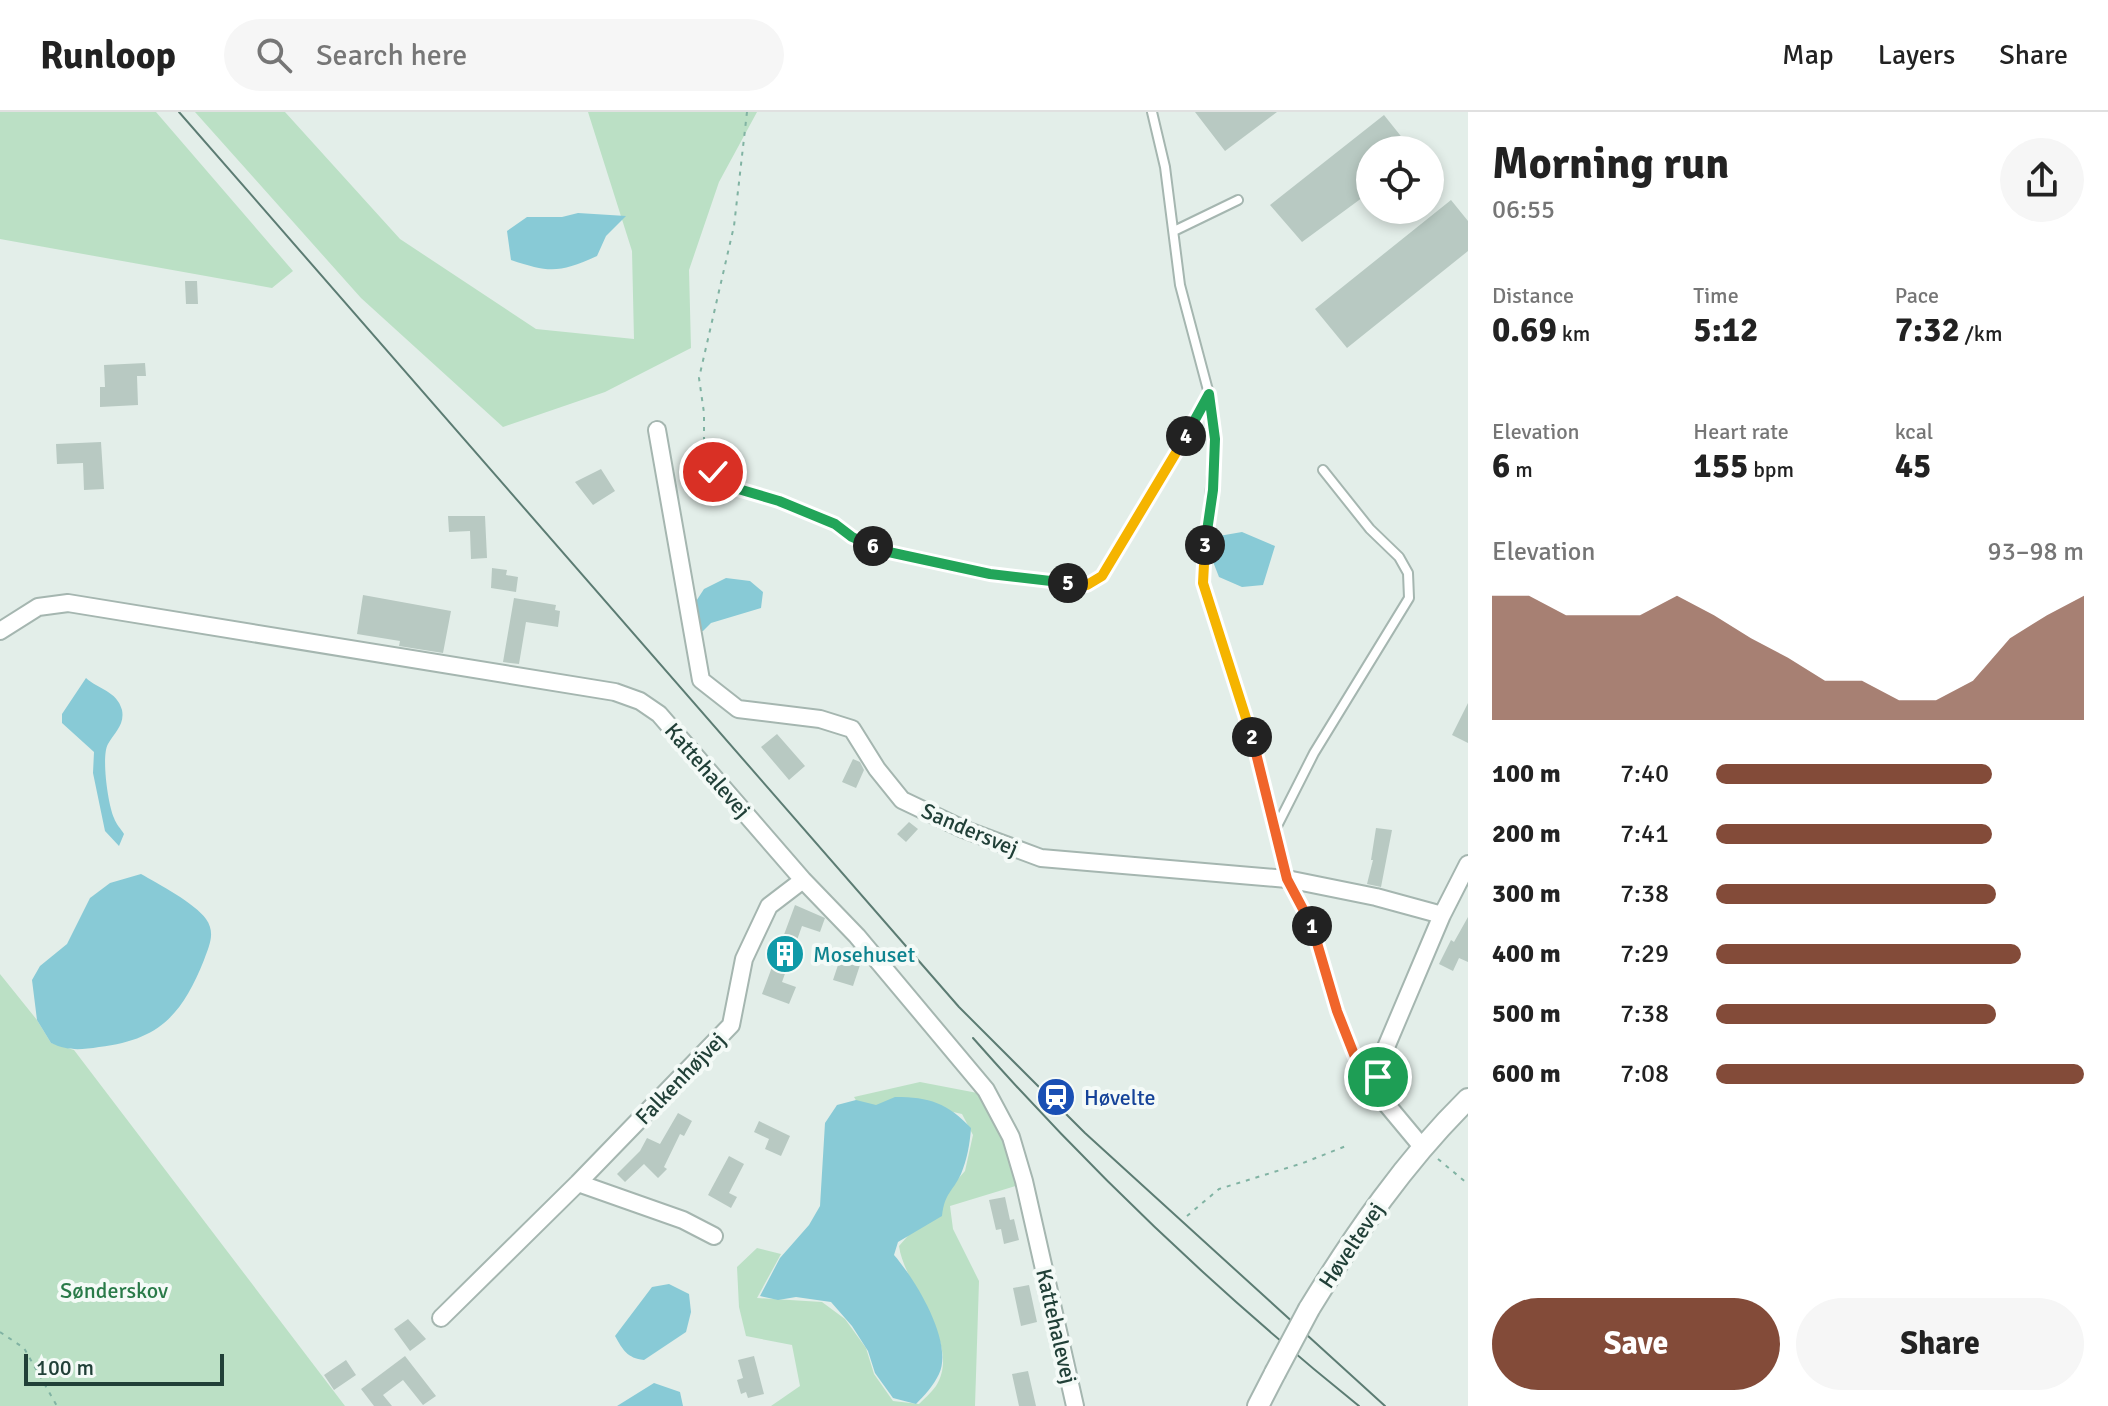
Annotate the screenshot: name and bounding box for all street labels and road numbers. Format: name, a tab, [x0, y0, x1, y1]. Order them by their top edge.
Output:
street label: Kattehalevej	[659, 717, 756, 823]
street label: Sandersvej	[917, 797, 1022, 862]
street label: Falkenhøjvej	[630, 1026, 731, 1130]
street label: Høveltevej	[1313, 1197, 1390, 1293]
street label: Kattehalevej	[1030, 1266, 1083, 1386]

